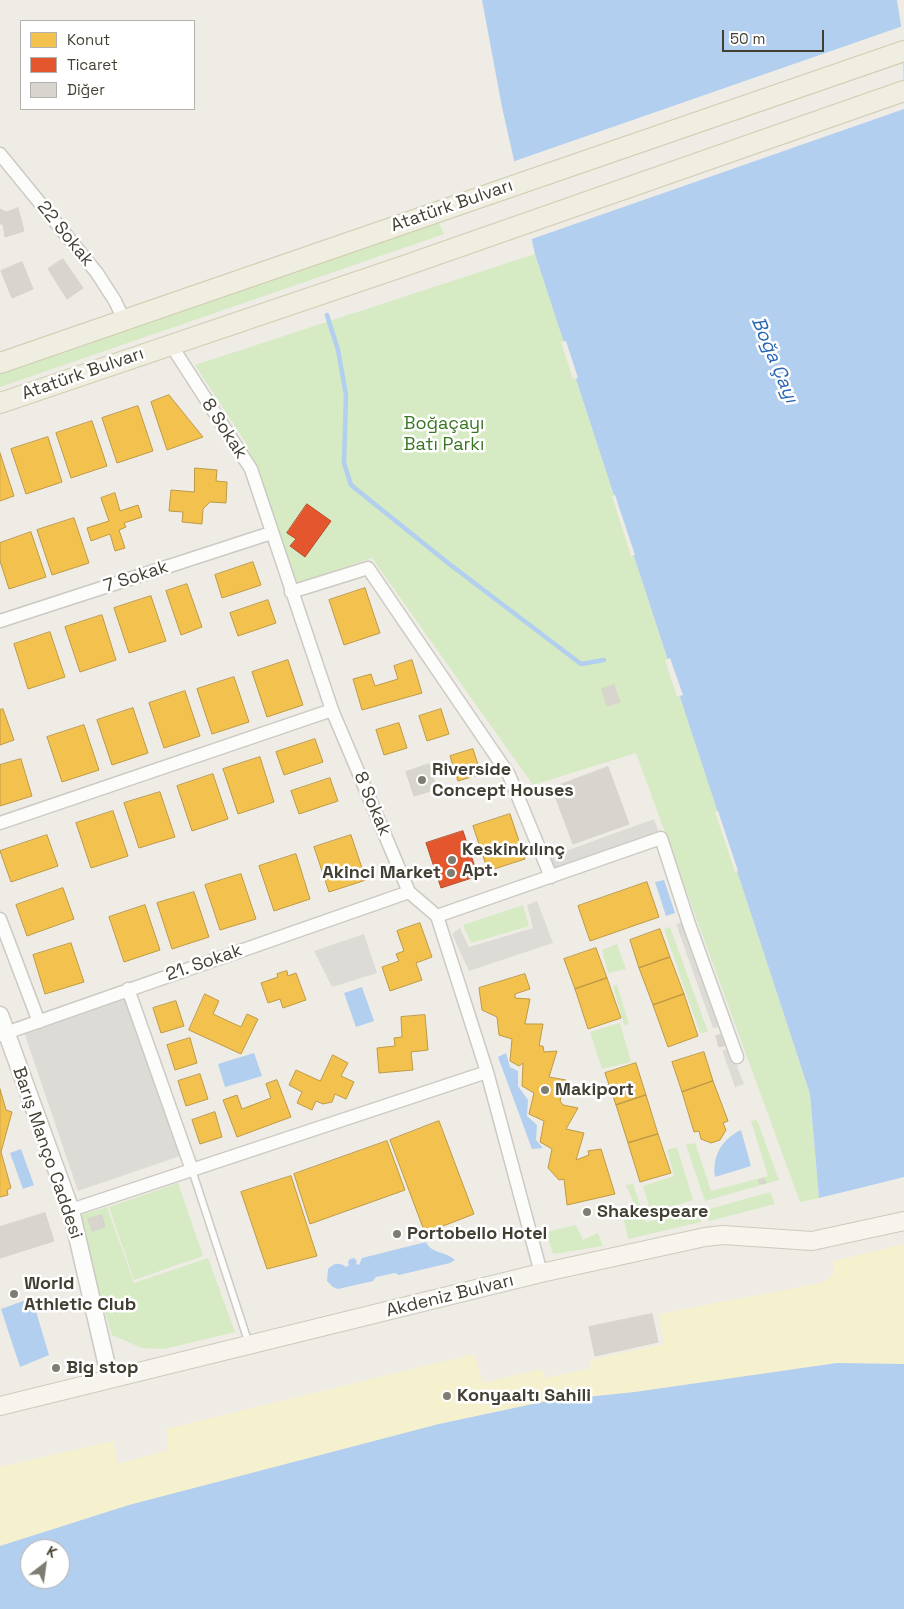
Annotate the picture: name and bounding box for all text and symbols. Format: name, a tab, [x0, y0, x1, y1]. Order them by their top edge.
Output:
legend	[20, 20, 195, 110]
scale bar	[724, 20, 826, 52]
text: 50 m	[730, 29, 765, 48]
text: Konut	[67, 30, 110, 49]
text: Ticaret	[67, 55, 118, 74]
text: Diğer	[67, 80, 105, 99]
street label: Atatürk Bulvarı	[388, 175, 516, 237]
street label: 22 Sokak	[32, 197, 98, 271]
water label: Boğa Çayı	[746, 313, 802, 407]
street label: Atatürk Bulvarı	[19, 343, 147, 405]
street label: 8 Sokak	[197, 395, 251, 463]
park label: Boğaçayı Batı Parkı	[404, 413, 484, 456]
street label: 7 Sokak	[101, 556, 171, 598]
place label: Riverside Concept Houses	[432, 759, 574, 802]
street label: 8 Sokak	[349, 769, 395, 839]
marker: Riverside Concept Houses	[416, 774, 428, 786]
place label: Keskinkılınç Apt.	[462, 839, 565, 882]
marker: Keskinkılınç Apt.	[446, 854, 458, 866]
place label: Akinci Market	[322, 862, 441, 884]
marker: Akinci Market	[445, 867, 457, 879]
street label: 21. Sokak	[163, 940, 245, 986]
street label: Barış Manço Caddesi	[7, 1064, 87, 1242]
place label: Makiport	[555, 1079, 634, 1101]
marker: Makiport	[539, 1084, 551, 1096]
place label: Shakespeare	[597, 1201, 708, 1223]
marker: Shakespeare	[581, 1206, 593, 1218]
place label: Portobello Hotel	[407, 1223, 547, 1245]
marker: Portobello Hotel	[391, 1228, 403, 1240]
street label: Akdeniz Bulvarı	[384, 1270, 516, 1322]
place label: World Athletic Club	[24, 1273, 136, 1316]
marker: World Athletic Club	[8, 1288, 20, 1300]
place label: Big stop	[66, 1357, 138, 1379]
marker: Big stop	[50, 1362, 62, 1374]
place label: Konyaaltı Sahili	[457, 1385, 591, 1407]
marker: Konyaaltı Sahili	[441, 1390, 453, 1402]
north arrow	[20, 1539, 70, 1589]
text: K	[44, 1542, 60, 1562]

